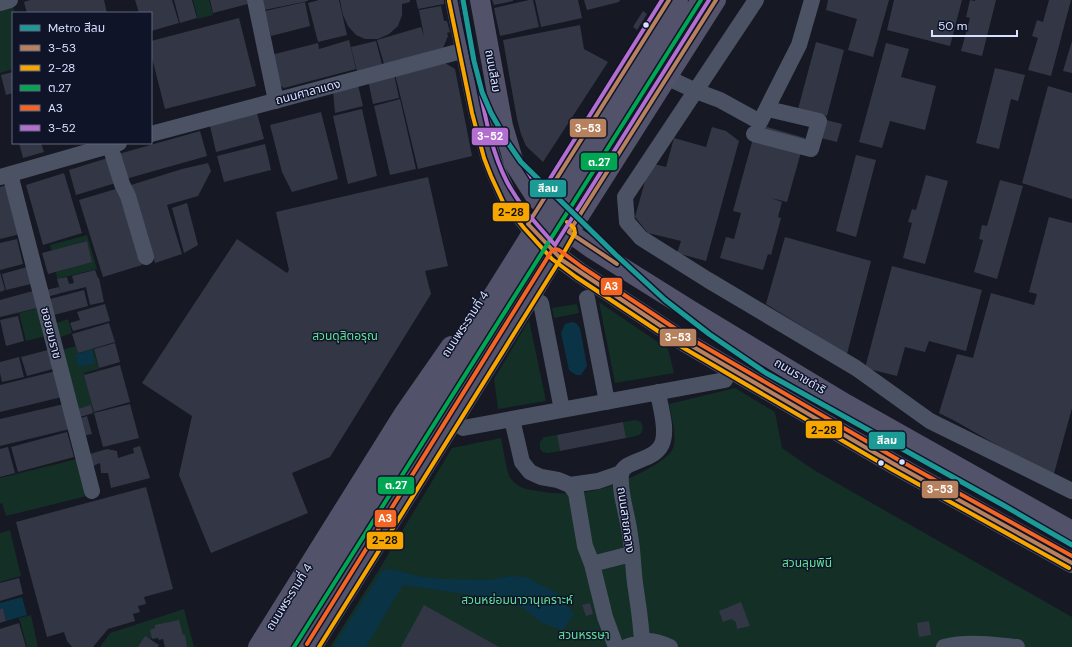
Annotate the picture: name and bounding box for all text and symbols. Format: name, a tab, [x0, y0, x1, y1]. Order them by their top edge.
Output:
legend	[12, 12, 152, 144]
scale bar	[932, 12, 1017, 38]
text: 50 m	[938, 18, 967, 34]
text: Metro สีลม	[48, 20, 105, 36]
unlabelled marker	[641, 20, 651, 30]
text: 3-53	[48, 40, 76, 56]
street label: ถนนสีลม	[481, 48, 505, 94]
text: 2-28	[48, 60, 75, 76]
street label: ถนนศาลาแดง	[274, 76, 342, 108]
text: ต.27	[48, 80, 71, 96]
text: A3	[48, 100, 63, 116]
line badge: 3-53	[569, 118, 607, 138]
text: 3-52	[48, 120, 76, 136]
text: 3-53	[575, 121, 601, 135]
line badge: 3-52	[471, 127, 509, 146]
text: 3-52	[477, 129, 503, 143]
line badge: ต.27	[580, 152, 618, 171]
text: ต.27	[588, 155, 610, 169]
line badge: สีลม	[529, 179, 567, 198]
text: สีลม	[538, 181, 558, 195]
line badge: 2-28	[492, 202, 530, 222]
text: 2-28	[498, 205, 524, 219]
line badge: A3	[600, 277, 623, 296]
text: A3	[604, 279, 618, 293]
street label: ถนนพระรามที่ 4	[437, 287, 492, 360]
street label: ซอยยมราช	[37, 306, 65, 360]
park label: สวนดุสิตอรุณ	[312, 328, 378, 344]
line badge: 3-53	[659, 328, 697, 347]
text: 3-53	[665, 330, 691, 344]
street label: ถนนราชดำริ	[771, 354, 829, 398]
line badge: 2-28	[805, 420, 843, 439]
text: 2-28	[811, 423, 837, 437]
line badge: สีลม	[868, 431, 906, 450]
text: สีลม	[877, 433, 897, 447]
unlabelled marker	[897, 457, 907, 467]
unlabelled marker	[876, 458, 886, 468]
line badge: ต.27	[377, 476, 415, 495]
text: ต.27	[385, 478, 407, 492]
line badge: 3-53	[921, 480, 959, 499]
text: 3-53	[927, 482, 953, 496]
street label: ถนนสายกลาง	[613, 486, 639, 554]
line badge: A3	[374, 509, 397, 528]
text: A3	[378, 511, 392, 525]
line badge: 2-28	[366, 531, 404, 550]
text: 2-28	[372, 533, 398, 547]
park label: สวนลุมพินี	[782, 555, 832, 571]
street label: ถนนพระรามที่ 4	[261, 560, 316, 633]
park label: สวนหย่อมนาวานุเคราะห์	[461, 592, 573, 608]
park label: สวนหรรษา	[558, 627, 610, 643]

